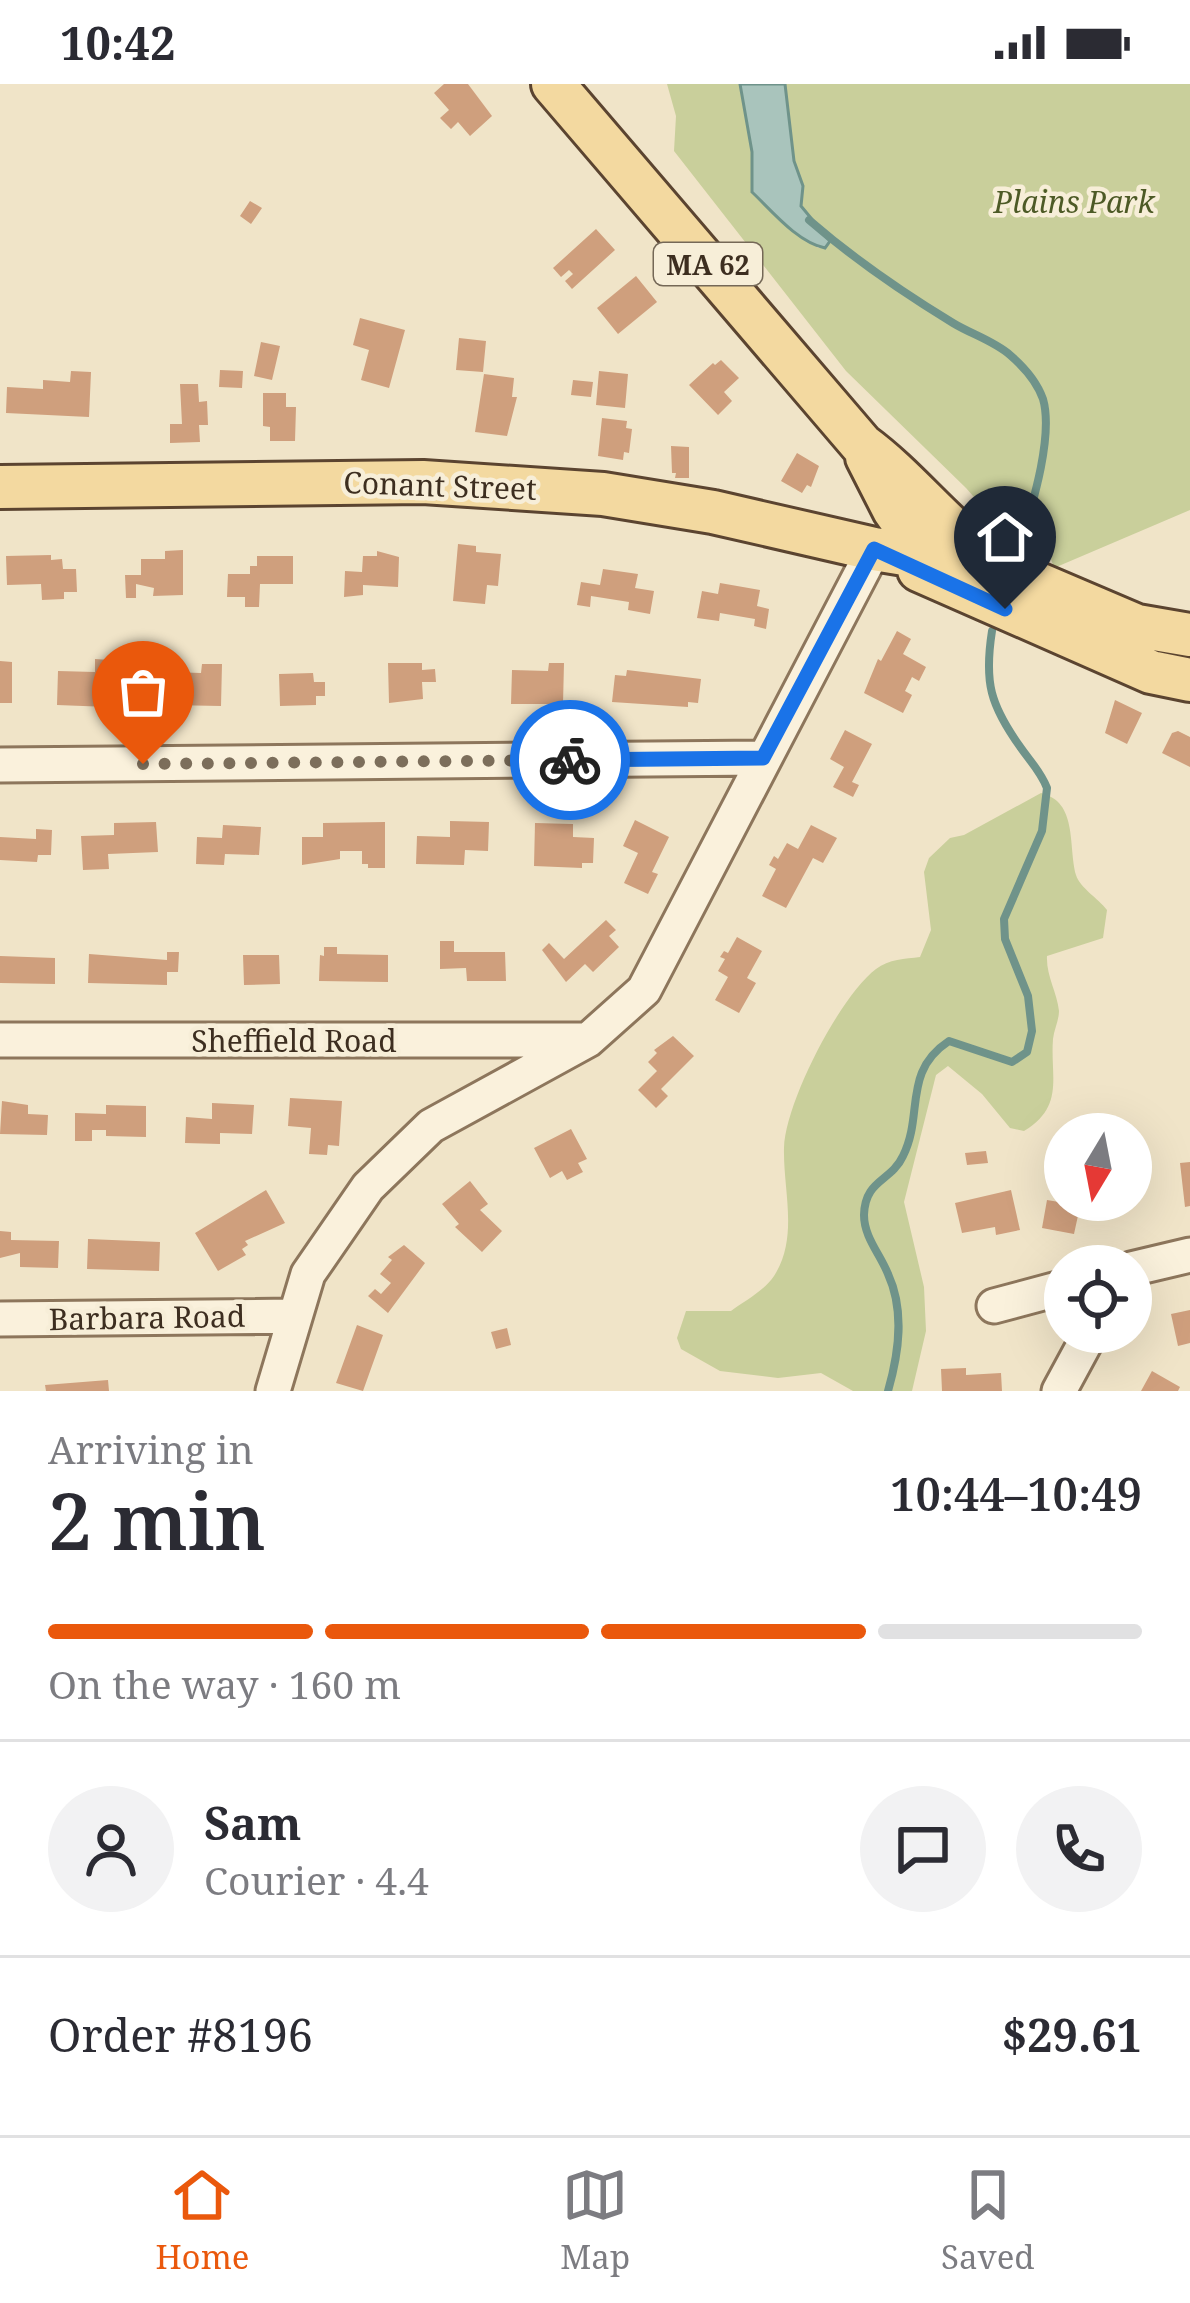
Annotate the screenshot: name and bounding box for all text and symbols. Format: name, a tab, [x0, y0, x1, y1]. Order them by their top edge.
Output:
text: 10:42	[60, 12, 175, 73]
park label: Plains Park	[993, 181, 1155, 222]
road number: MA 62	[654, 243, 762, 285]
street label: Conant Street	[343, 461, 537, 509]
pin	[954, 486, 1056, 609]
icon: home	[972, 504, 1038, 570]
pin	[92, 641, 194, 764]
icon: bag	[110, 659, 176, 725]
courier	[510, 700, 630, 820]
icon: bike	[537, 727, 603, 793]
street label: Sheffield Road	[191, 1020, 397, 1061]
north arrow	[1044, 1113, 1152, 1221]
map controls	[1044, 1113, 1152, 1353]
button: locate	[1044, 1245, 1152, 1353]
street label: Barbara Road	[48, 1295, 246, 1339]
text: Arriving in	[48, 1422, 254, 1475]
text: 10:44–10:49	[890, 1463, 1142, 1524]
text: 2 min	[48, 1467, 266, 1573]
text: On the way · 160 m	[48, 1657, 401, 1710]
button: person	[48, 1786, 174, 1912]
button: chat	[860, 1786, 986, 1912]
button: phone	[1016, 1786, 1142, 1912]
text: Sam	[204, 1792, 301, 1853]
text: Courier · 4.4	[204, 1853, 429, 1906]
text: Order #8196	[48, 2004, 313, 2065]
text: $29.61	[1002, 2004, 1142, 2065]
tab: Home	[155, 2162, 249, 2279]
tab: Map	[560, 2162, 630, 2279]
tab: Saved	[941, 2162, 1035, 2279]

